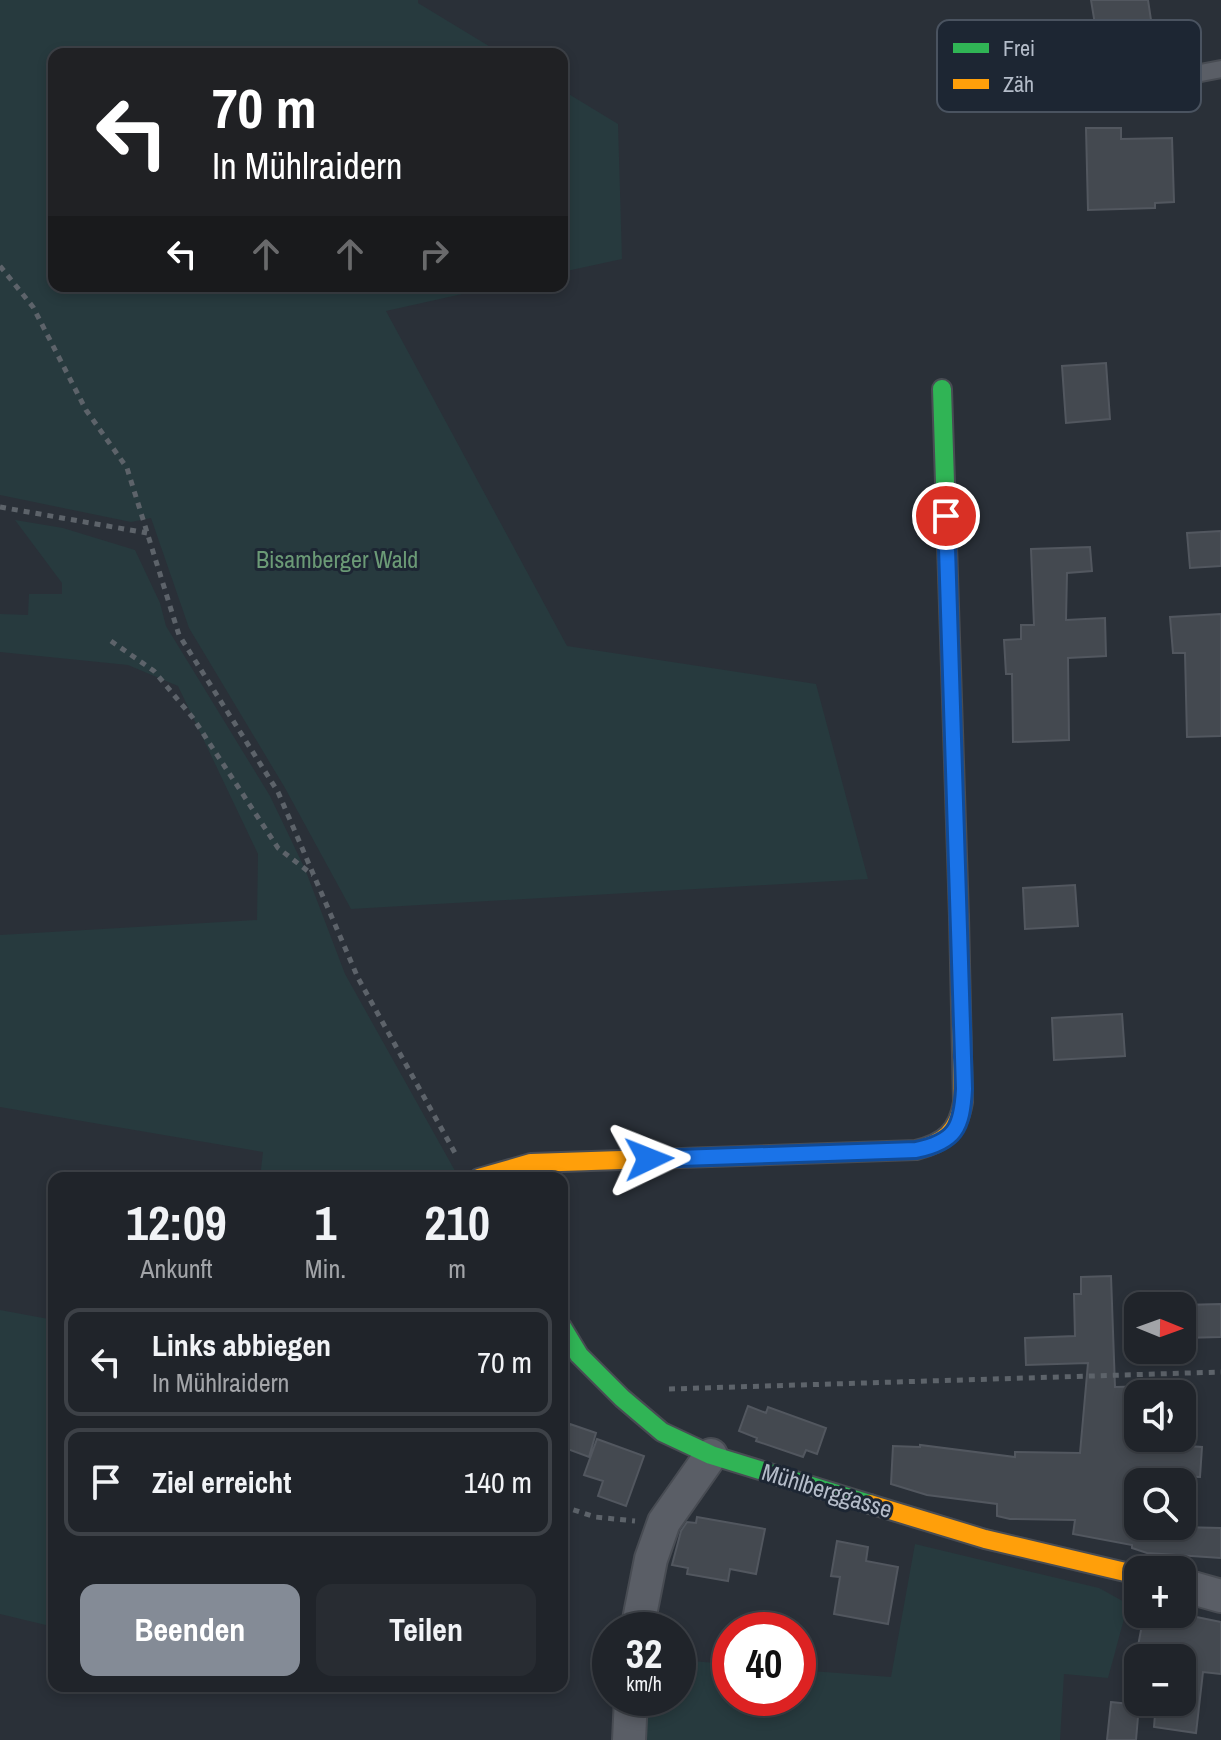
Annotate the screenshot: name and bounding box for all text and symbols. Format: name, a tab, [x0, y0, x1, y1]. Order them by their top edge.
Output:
legend	[937, 20, 1201, 112]
text: Frei	[1003, 33, 1035, 63]
text: Zäh	[1003, 69, 1034, 99]
text: 70 m	[212, 70, 317, 145]
icon: left	[80, 80, 184, 184]
text: In Mühlraidern	[212, 142, 402, 190]
icon: left	[160, 232, 204, 276]
icon: ahead	[244, 232, 288, 276]
icon: ahead	[328, 232, 372, 276]
icon: right	[412, 232, 456, 276]
pin	[912, 482, 980, 550]
icon: arrive	[924, 494, 968, 538]
park label: Bisamberger Wald	[256, 543, 418, 575]
position arrow	[607, 1117, 691, 1201]
text: 12:09	[126, 1190, 227, 1255]
text: 1	[315, 1190, 336, 1255]
text: 210	[424, 1190, 490, 1255]
text: Ankunft	[140, 1251, 213, 1286]
text: Min.	[305, 1251, 346, 1286]
text: m	[448, 1251, 466, 1286]
north arrow	[1124, 1292, 1196, 1364]
map controls	[1124, 1292, 1196, 1716]
text: Links abbiegen	[152, 1325, 331, 1365]
icon: left	[84, 1340, 128, 1384]
text: 70 m	[477, 1342, 532, 1382]
text: In Mühlraidern	[152, 1365, 289, 1400]
button: sound	[1124, 1380, 1196, 1452]
street label: Mühlberggasse	[758, 1455, 896, 1525]
icon: arrive	[84, 1460, 128, 1504]
text: Ziel erreicht	[152, 1462, 291, 1502]
text: 140 m	[464, 1462, 532, 1502]
button: search	[1124, 1468, 1196, 1540]
button: +	[1124, 1556, 1196, 1628]
button: Beenden	[80, 1584, 300, 1676]
button: Teilen	[316, 1584, 536, 1676]
speed limit sign: 40	[712, 1612, 816, 1716]
text: 32	[626, 1627, 662, 1680]
button: −	[1124, 1644, 1196, 1716]
text: km/h	[626, 1670, 662, 1697]

